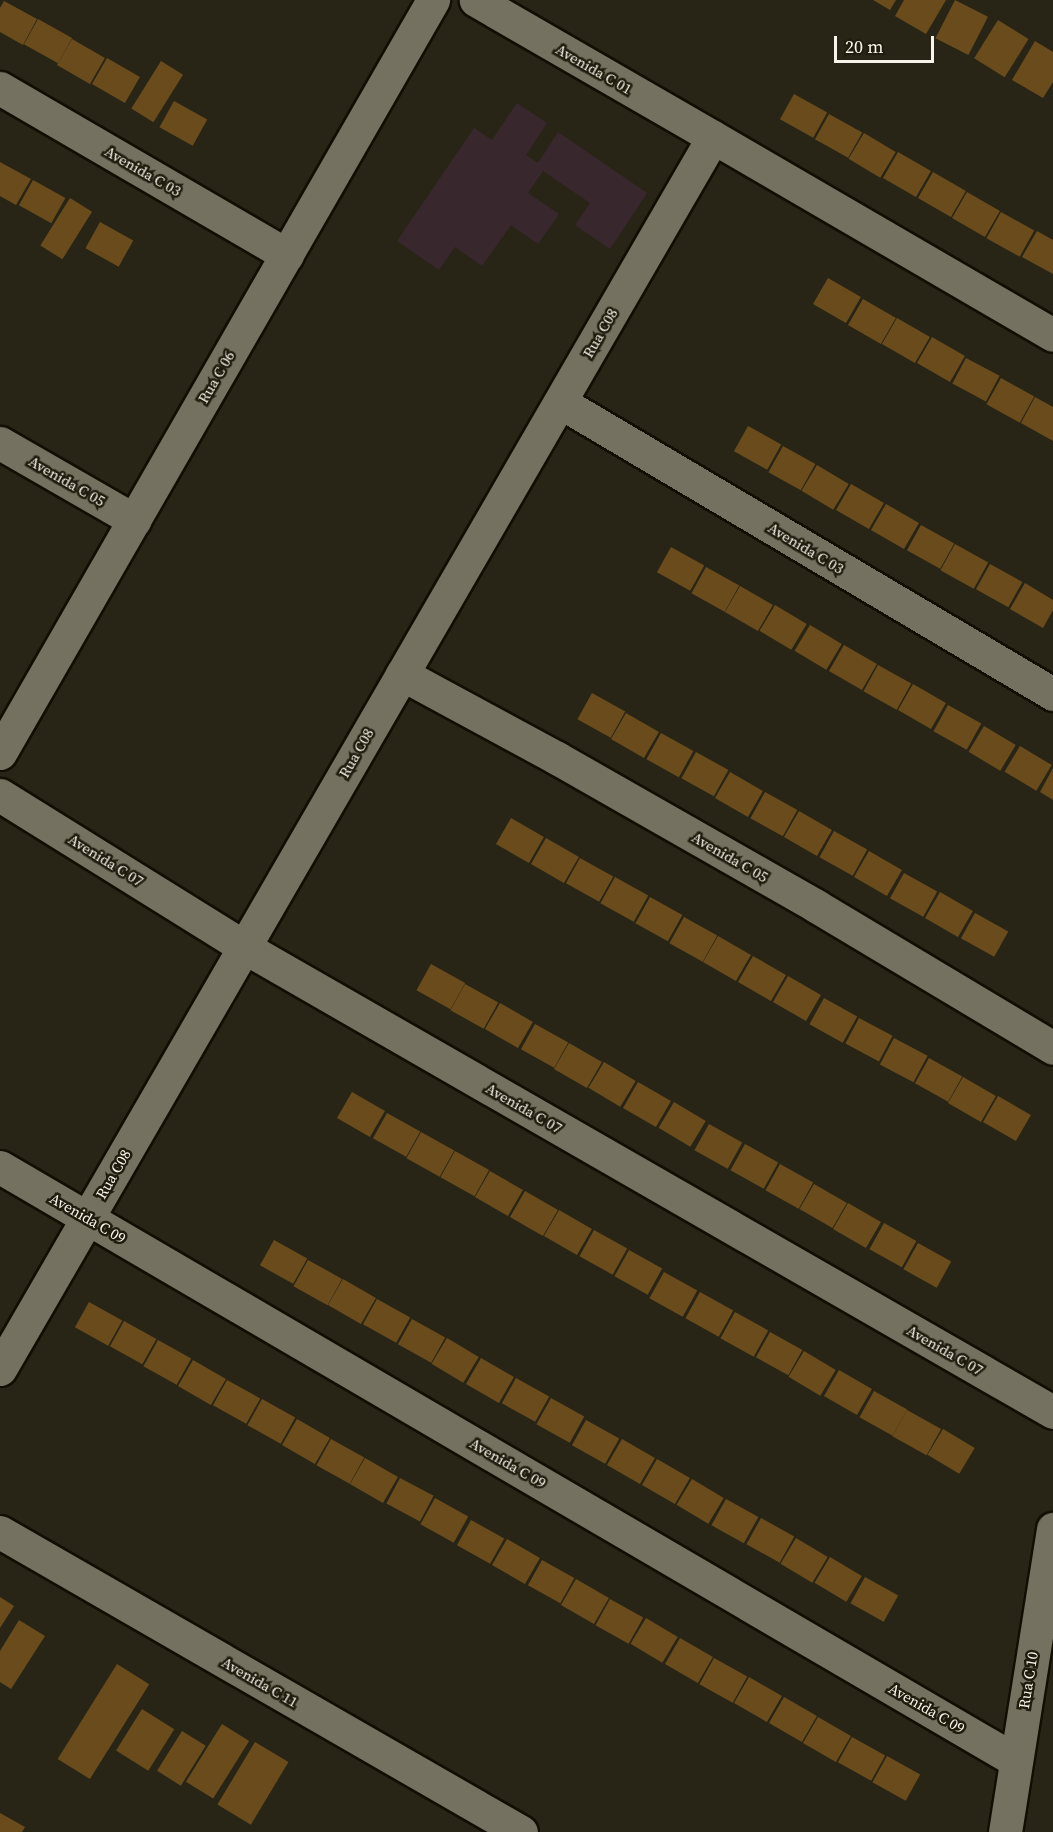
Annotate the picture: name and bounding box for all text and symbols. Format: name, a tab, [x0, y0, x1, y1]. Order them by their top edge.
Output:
scale bar	[837, 24, 938, 62]
text: 20 m	[845, 34, 883, 59]
street label: Avenida C 01	[553, 40, 635, 98]
street label: Avenida C 03	[102, 142, 184, 200]
street label: Rua C08	[579, 305, 621, 361]
street label: Rua C 06	[194, 348, 238, 406]
street label: Avenida C 05	[26, 452, 108, 510]
street label: Avenida C 03	[765, 518, 847, 578]
street label: Rua C08	[335, 725, 377, 781]
street label: Avenida C 05	[689, 828, 771, 886]
street label: Avenida C 07	[65, 830, 147, 890]
street label: Avenida C 07	[483, 1079, 565, 1137]
street label: Rua C08	[92, 1146, 134, 1202]
street label: Avenida C 09	[47, 1189, 129, 1247]
street label: Avenida C 07	[904, 1321, 986, 1379]
street label: Avenida C 09	[467, 1434, 549, 1492]
street label: Rua C 10	[1015, 1650, 1041, 1710]
street label: Avenida C 11	[219, 1653, 301, 1711]
street label: Avenida C 09	[886, 1679, 968, 1737]

